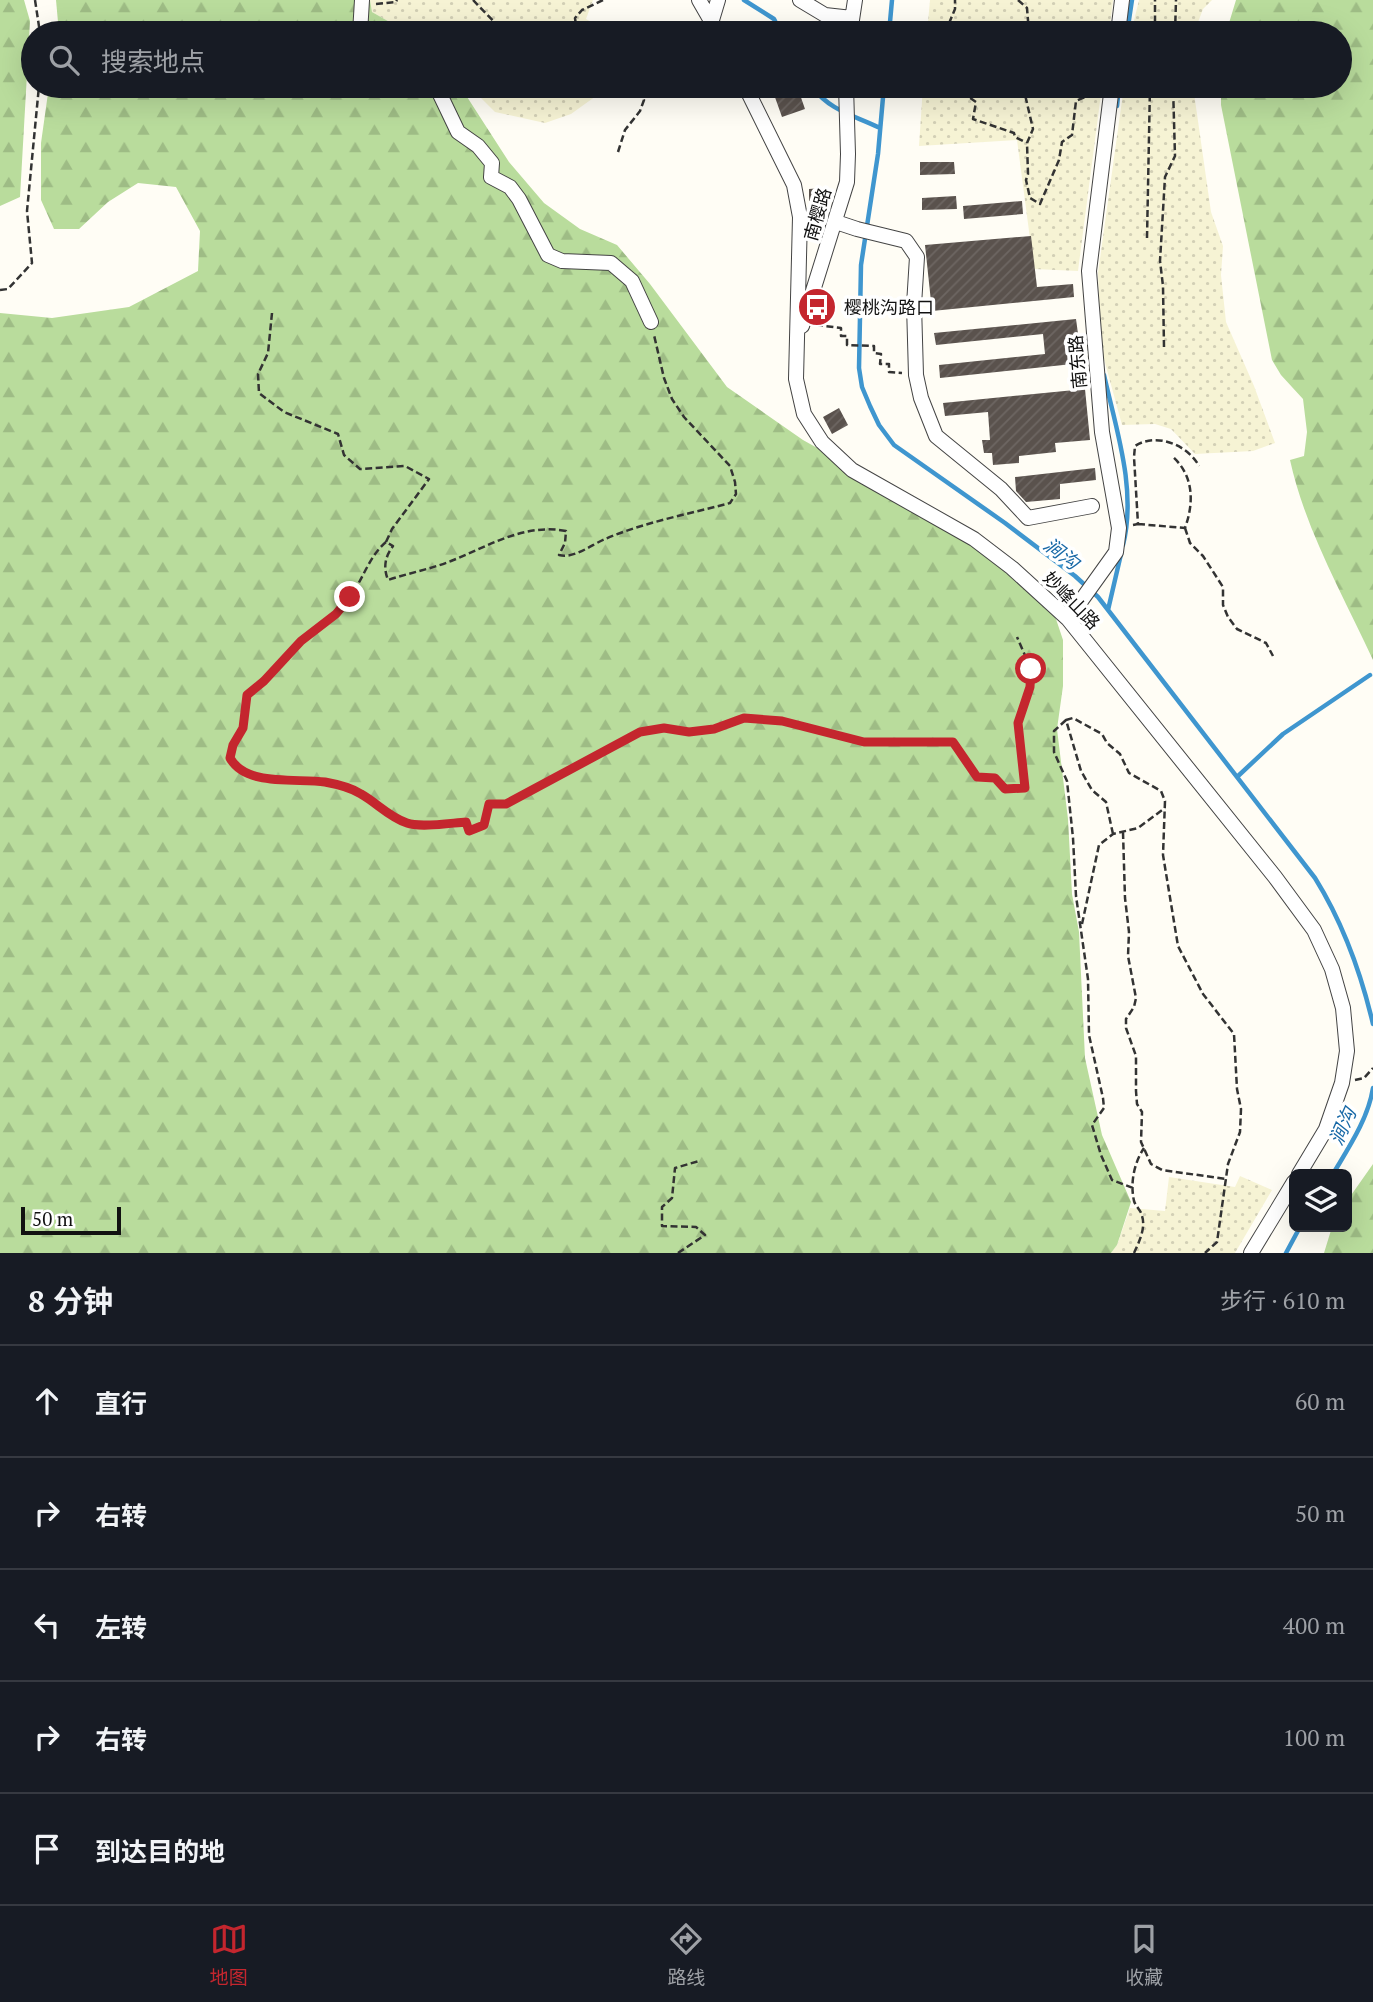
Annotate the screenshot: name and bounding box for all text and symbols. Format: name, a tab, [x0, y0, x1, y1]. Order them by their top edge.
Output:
search box	[21, 21, 1352, 98]
icon: search	[45, 41, 83, 79]
text: 搜索地点	[101, 44, 205, 78]
street label: 南樱路	[798, 185, 836, 243]
bus stop icon: 樱桃沟路口	[796, 286, 838, 328]
place label: 樱桃沟路口	[844, 295, 934, 319]
street label: 南东路	[1063, 334, 1091, 390]
water label: 涧沟	[1039, 532, 1086, 576]
street label: 妙峰山路	[1038, 566, 1106, 634]
route end	[334, 581, 365, 612]
route start	[1015, 653, 1046, 684]
water label: 涧沟	[1323, 1102, 1362, 1148]
map controls	[1289, 1169, 1352, 1232]
button: layers	[1289, 1169, 1352, 1232]
scale bar	[21, 1204, 121, 1236]
text: 50 m	[32, 1206, 73, 1231]
text: 8 分钟	[28, 1281, 113, 1321]
text: 步行 · 610 m	[1220, 1285, 1345, 1316]
icon: ahead	[28, 1382, 66, 1420]
text: 直行	[95, 1386, 147, 1420]
text: 60 m	[1295, 1386, 1345, 1417]
icon: right	[28, 1494, 66, 1532]
text: 右转	[95, 1498, 147, 1532]
text: 50 m	[1295, 1498, 1345, 1529]
icon: left	[28, 1606, 66, 1644]
text: 左转	[95, 1610, 147, 1644]
text: 400 m	[1283, 1610, 1345, 1641]
icon: right	[28, 1718, 66, 1756]
text: 右转	[95, 1722, 147, 1756]
text: 100 m	[1283, 1722, 1345, 1753]
icon: arrive	[28, 1830, 66, 1868]
text: 到达目的地	[95, 1834, 225, 1868]
tab: 地图	[210, 1920, 248, 1989]
tab: 路线	[667, 1920, 705, 1989]
tab: 收藏	[1125, 1920, 1163, 1989]

